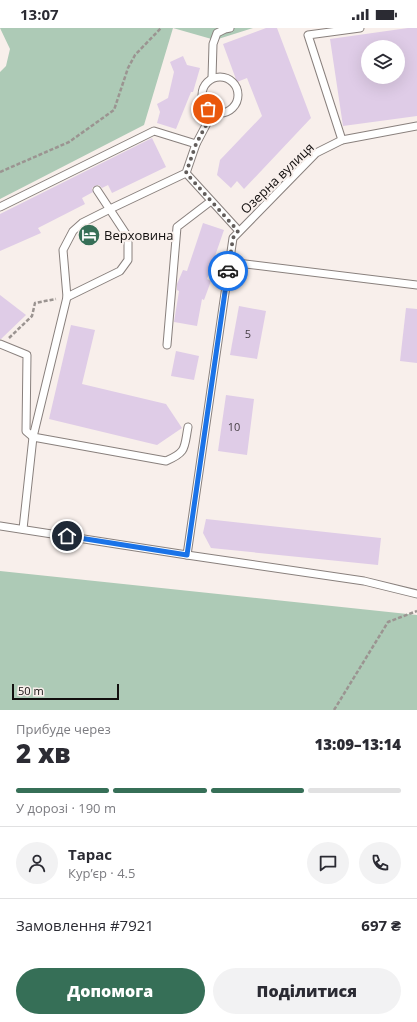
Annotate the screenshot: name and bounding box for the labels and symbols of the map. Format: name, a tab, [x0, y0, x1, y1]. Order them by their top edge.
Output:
pin	[191, 92, 225, 126]
street label: Озерна вулиця	[236, 138, 318, 218]
hotel icon: Верховина	[76, 222, 102, 248]
place label: Верховина	[104, 226, 173, 244]
courier	[208, 251, 248, 291]
house number: 5	[245, 326, 251, 341]
house number: 10	[228, 419, 240, 434]
pin	[50, 519, 84, 553]
scale bar	[12, 682, 119, 701]

